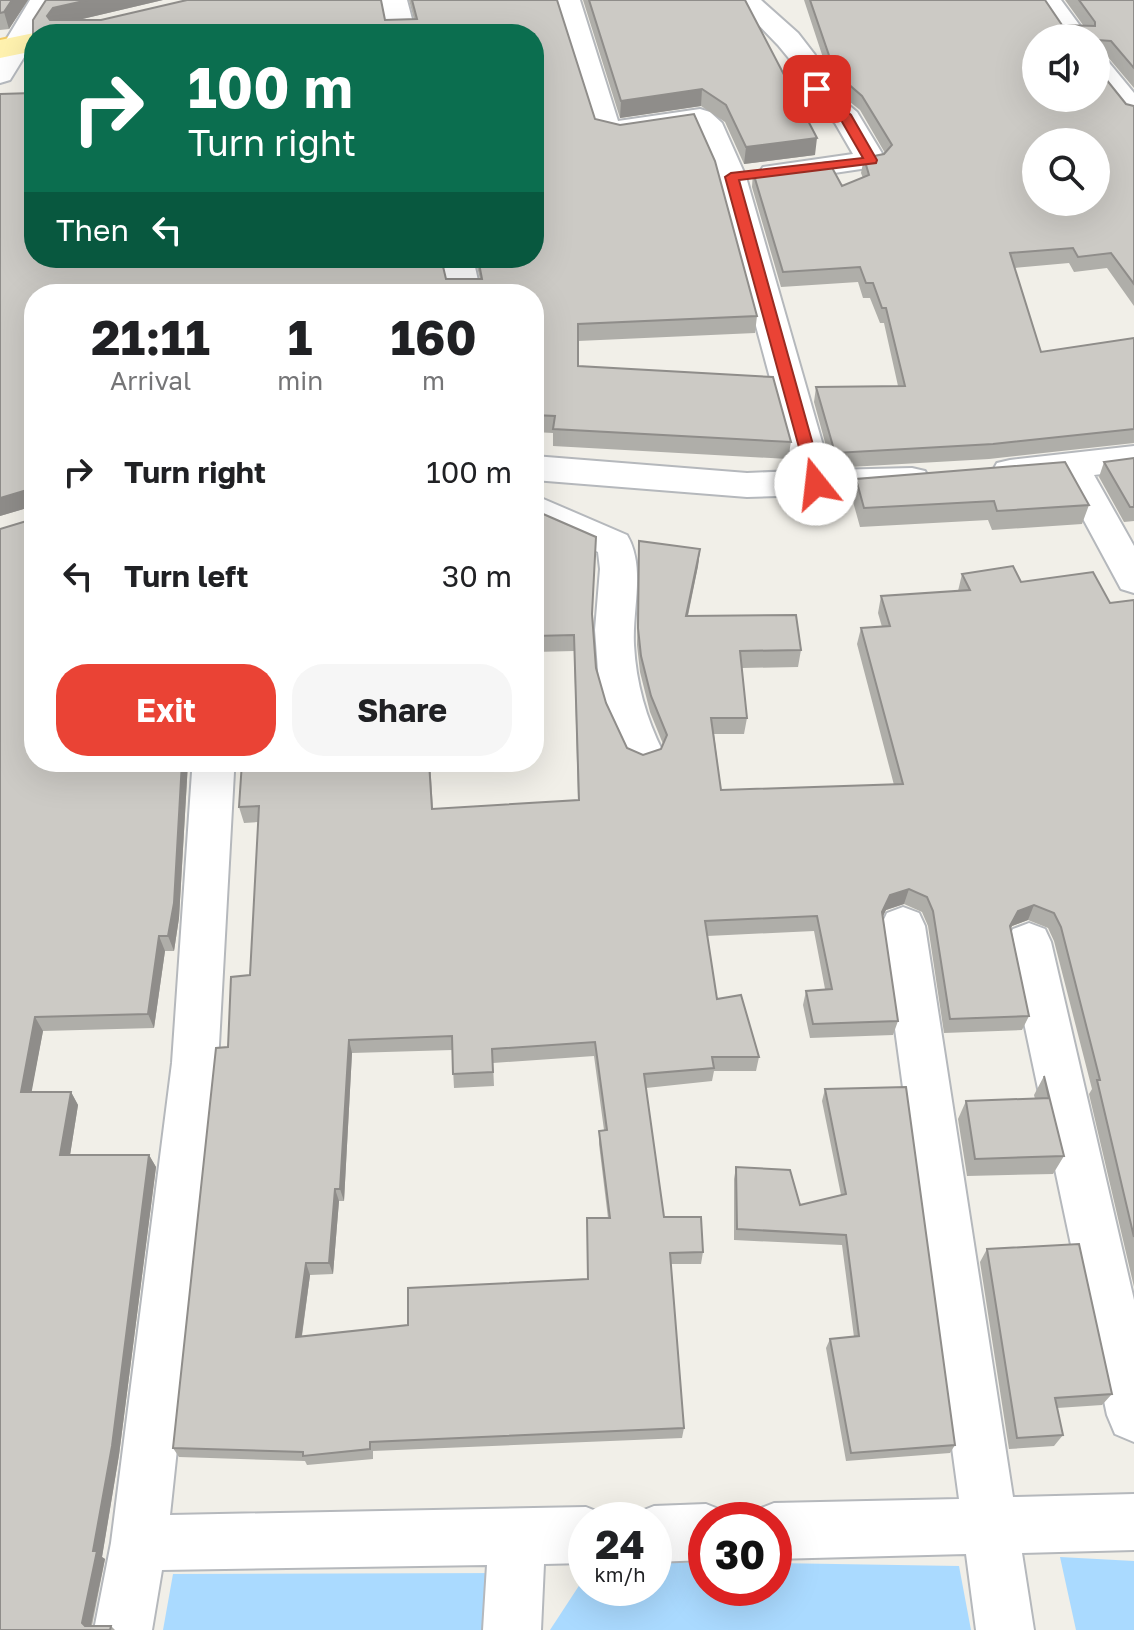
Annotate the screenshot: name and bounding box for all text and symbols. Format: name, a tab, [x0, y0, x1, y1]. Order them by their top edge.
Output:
map controls	[1022, 24, 1110, 216]
button: sound	[1022, 24, 1110, 112]
text: 100 m	[188, 53, 353, 120]
pin	[783, 55, 851, 123]
icon: right	[56, 56, 160, 160]
icon: arrive	[795, 67, 839, 111]
text: Turn right	[188, 121, 356, 164]
button: search	[1022, 128, 1110, 216]
icon: left	[145, 208, 189, 252]
text: Then	[56, 212, 129, 248]
text: 21:11	[91, 308, 210, 366]
text: 1	[288, 308, 313, 366]
text: 160	[390, 308, 477, 366]
text: Arrival	[110, 365, 191, 396]
text: min	[277, 365, 323, 396]
text: m	[422, 365, 445, 396]
position arrow	[774, 442, 858, 526]
icon: right	[56, 450, 100, 494]
text: Turn right	[124, 454, 266, 490]
text: 100 m	[426, 454, 512, 490]
icon: left	[56, 554, 100, 598]
text: Turn left	[124, 558, 249, 594]
text: 30 m	[442, 558, 512, 594]
button: Exit	[56, 664, 276, 756]
button: Share	[292, 664, 512, 756]
speed limit sign: 30	[688, 1502, 792, 1606]
text: 24	[595, 1520, 645, 1568]
text: km/h	[595, 1562, 645, 1586]

